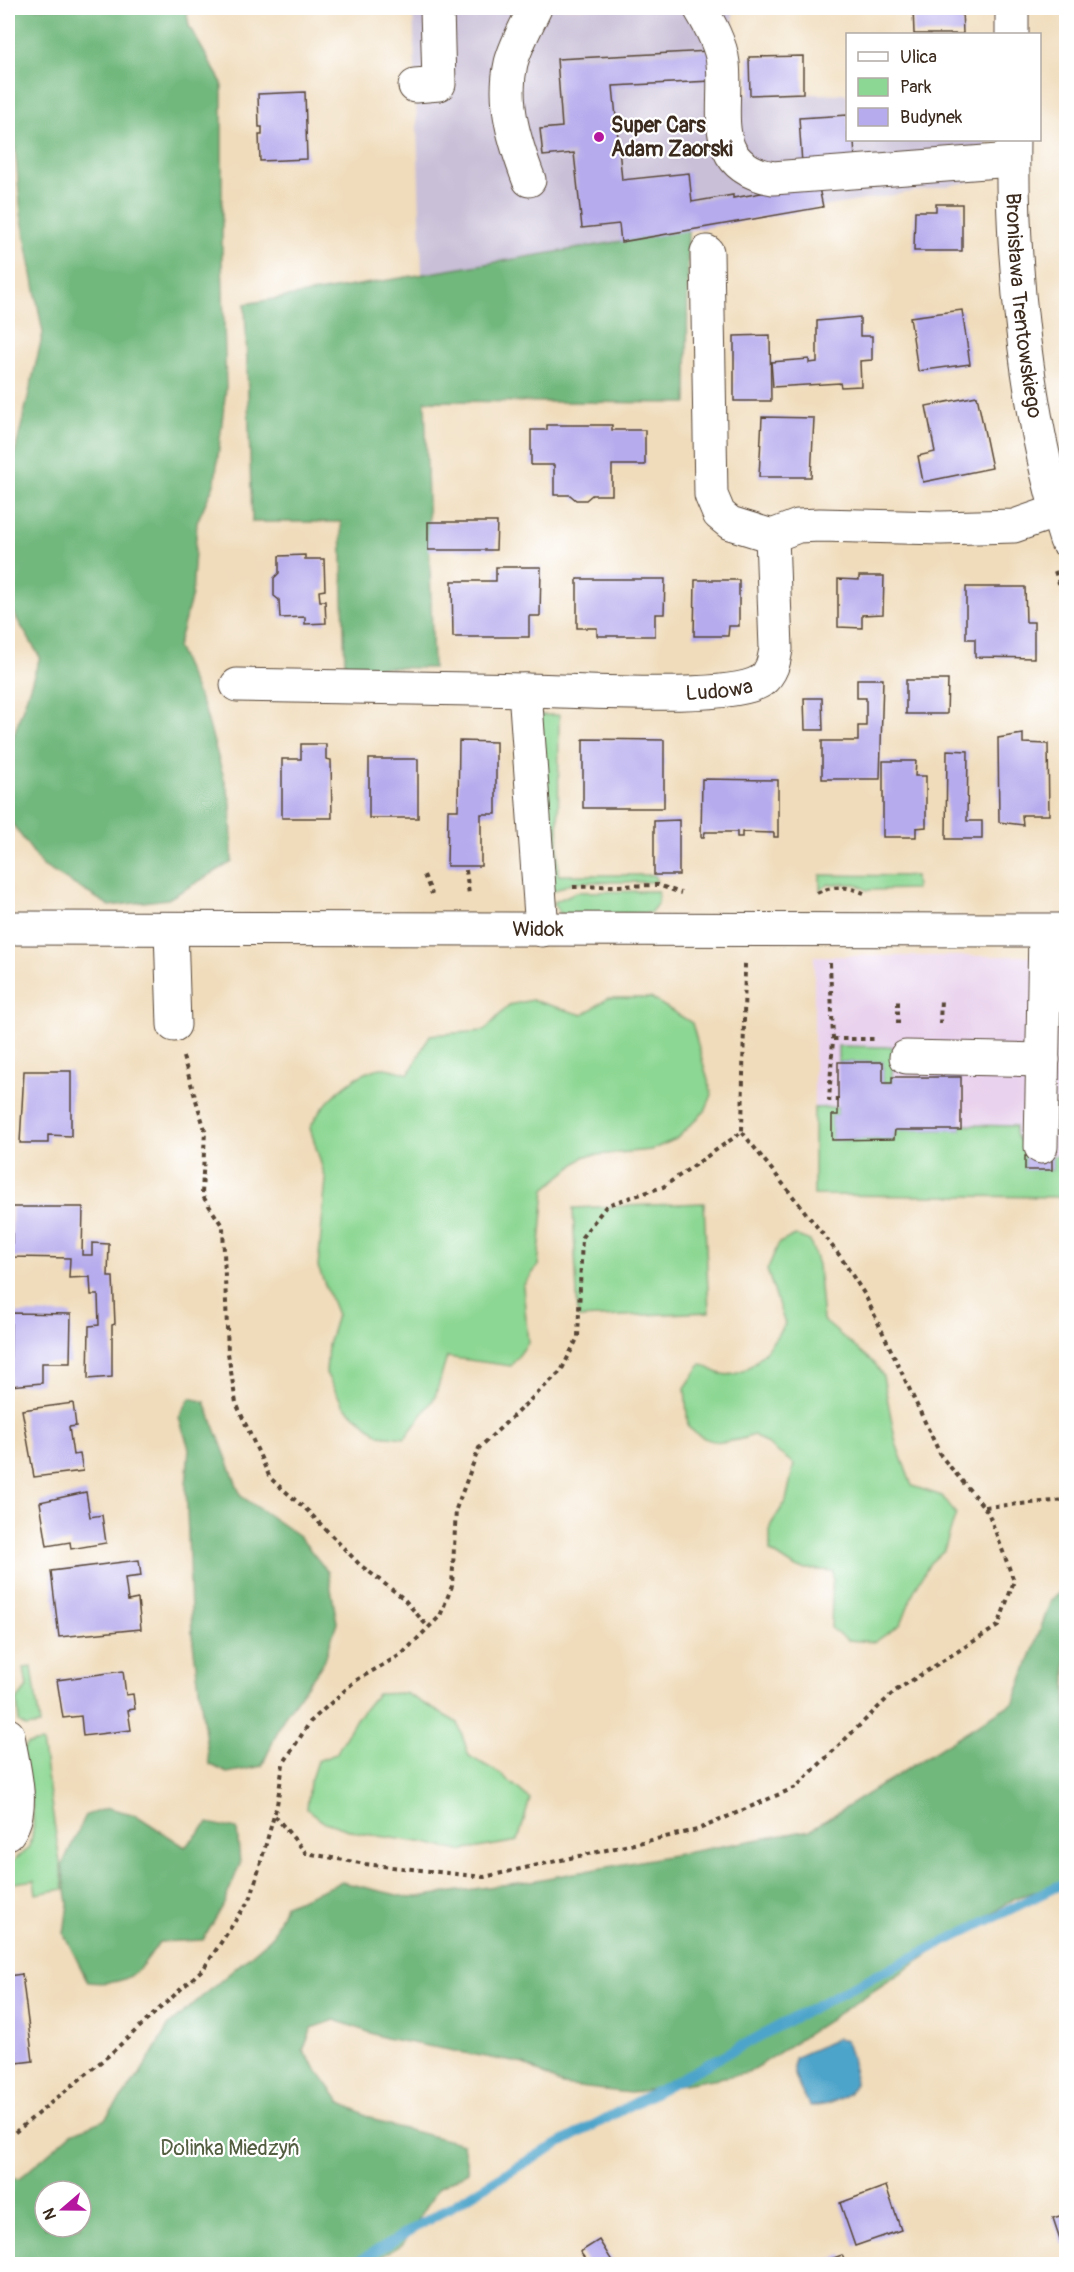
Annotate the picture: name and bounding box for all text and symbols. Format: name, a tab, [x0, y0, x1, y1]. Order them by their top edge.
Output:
legend	[846, 33, 1041, 141]
text: Ulica	[900, 46, 937, 69]
text: Park	[900, 76, 932, 99]
text: Budynek	[900, 106, 963, 129]
place label: Super Cars Adam Zaorski	[611, 112, 733, 163]
marker: Super Cars Adam Zaorski	[592, 130, 606, 144]
street label: Bronisława Trentowskiego	[999, 192, 1048, 420]
street label: Ludowa	[685, 673, 756, 707]
street label: Widok	[512, 916, 564, 943]
park label: Dolinka Miedzyń	[160, 2135, 300, 2162]
north arrow	[33, 2179, 93, 2239]
text: N	[39, 2205, 61, 2222]

